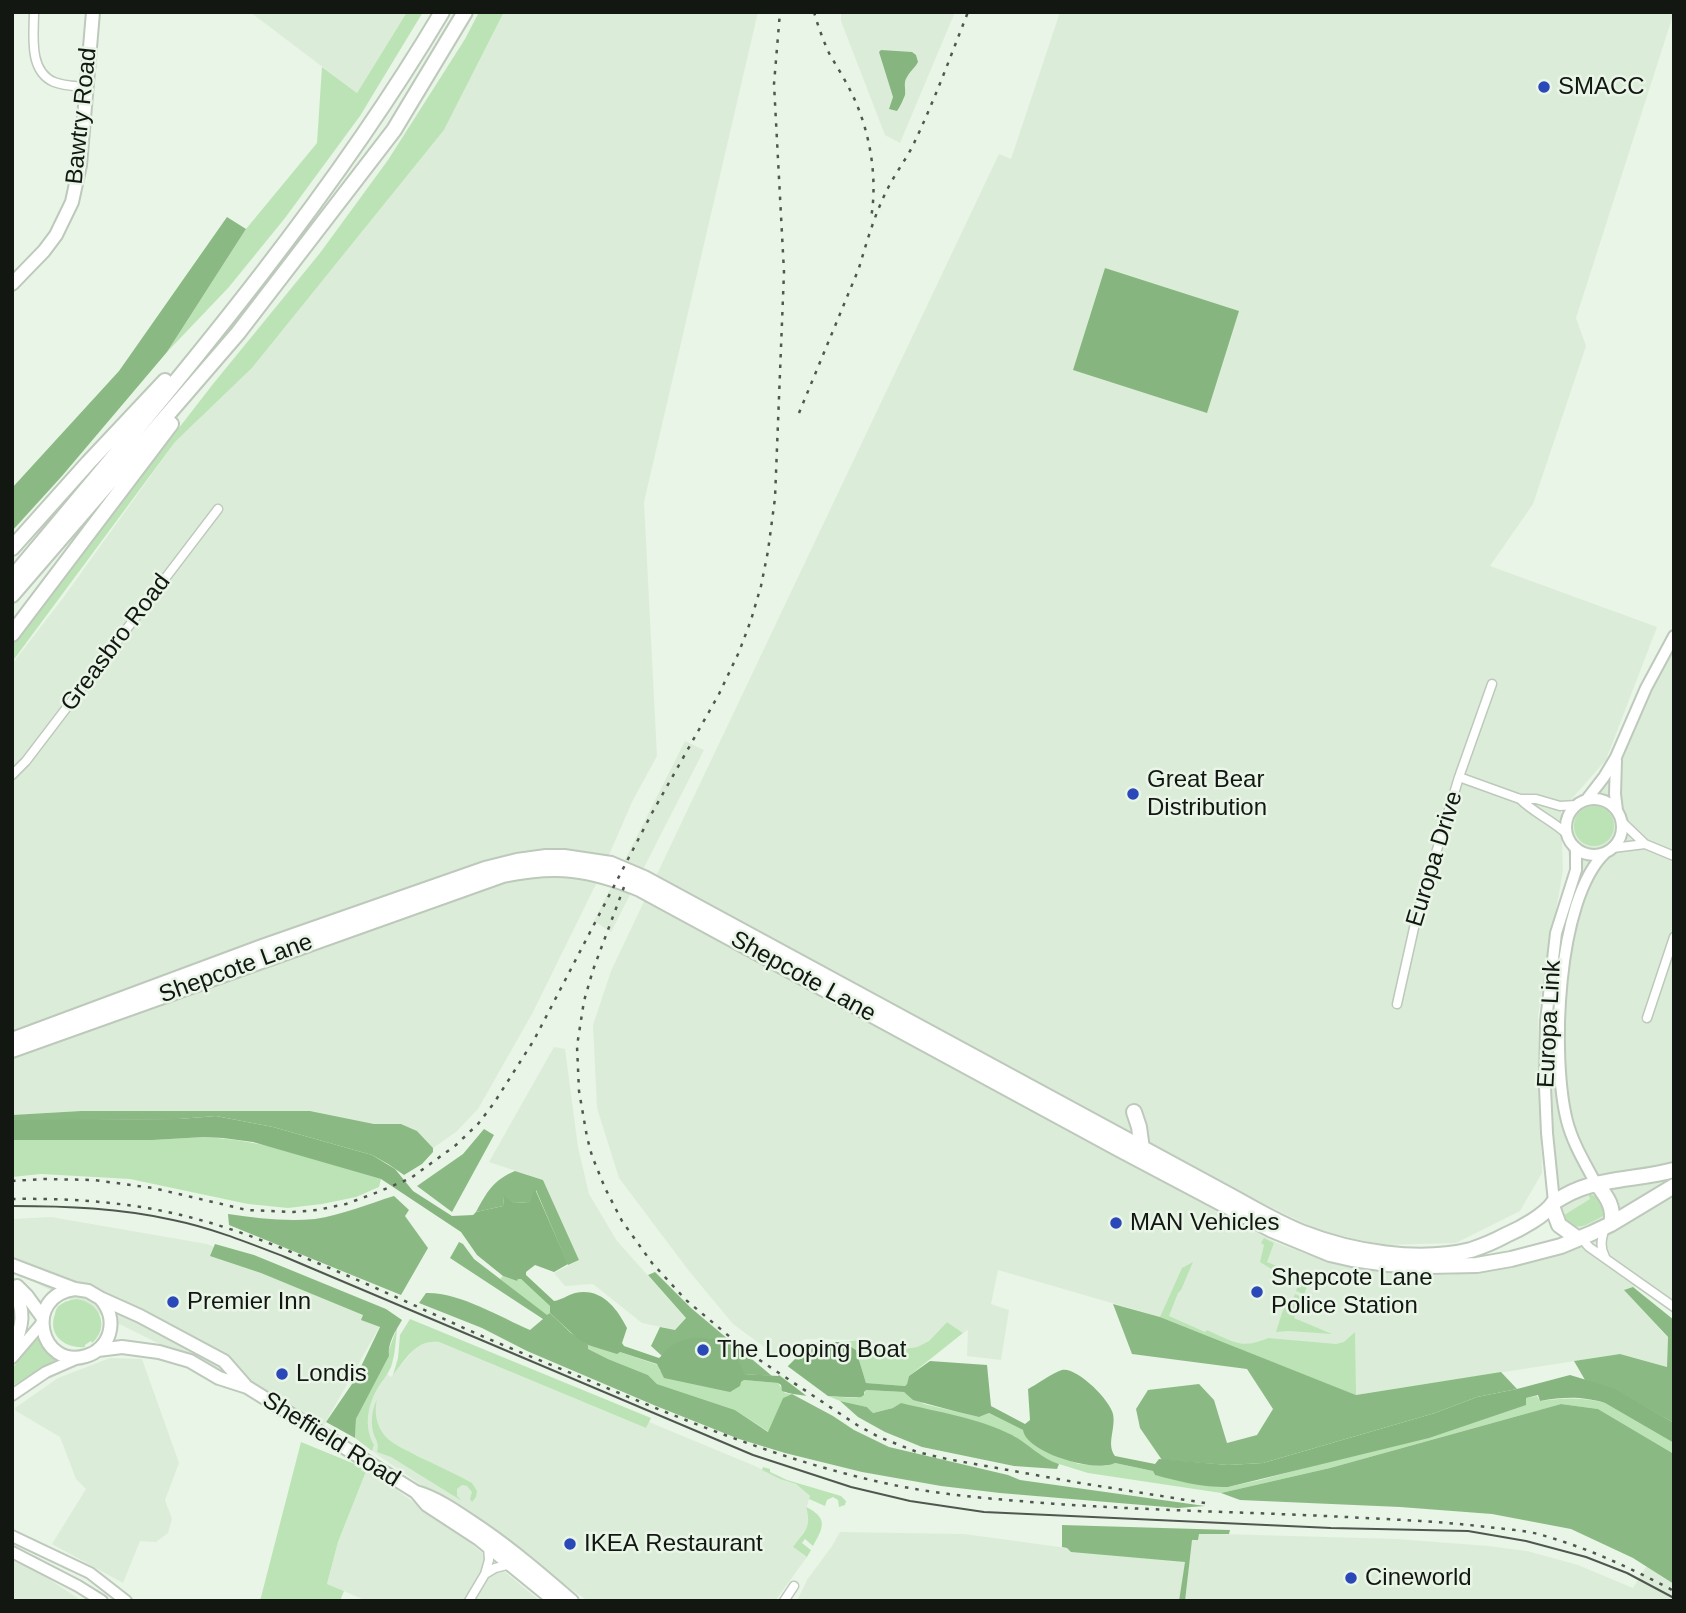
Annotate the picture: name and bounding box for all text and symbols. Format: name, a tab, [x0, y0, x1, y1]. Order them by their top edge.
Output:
street label: Bawtry Road	[60, 46, 104, 186]
place label: SMACC	[1558, 73, 1645, 101]
marker: SMACC	[1536, 79, 1552, 95]
street label: Greasbro Road	[55, 569, 177, 717]
place label: Great Bear Distribution	[1147, 766, 1267, 822]
marker: Great Bear Distribution	[1125, 786, 1141, 802]
street label: Europa Drive	[1401, 788, 1469, 930]
street label: Shepcote Lane	[725, 925, 881, 1029]
street label: Shepcote Lane	[155, 928, 317, 1010]
street label: Europa Link	[1532, 959, 1568, 1089]
place label: MAN Vehicles	[1130, 1209, 1279, 1237]
marker: MAN Vehicles	[1108, 1215, 1124, 1231]
place label: Shepcote Lane Police Station	[1271, 1264, 1432, 1320]
marker: Shepcote Lane Police Station	[1249, 1284, 1265, 1300]
place label: Premier Inn	[187, 1288, 311, 1316]
marker: Premier Inn	[165, 1294, 181, 1310]
place label: The Looping Boat	[717, 1336, 906, 1364]
marker: The Looping Boat	[695, 1342, 711, 1358]
place label: Londis	[296, 1360, 367, 1388]
marker: Londis	[274, 1366, 290, 1382]
street label: Sheffield Road	[257, 1386, 405, 1494]
place label: IKEA Restaurant	[584, 1530, 763, 1558]
marker: IKEA Restaurant	[562, 1536, 578, 1552]
place label: Cineworld	[1365, 1564, 1472, 1592]
marker: Cineworld	[1343, 1570, 1359, 1586]

